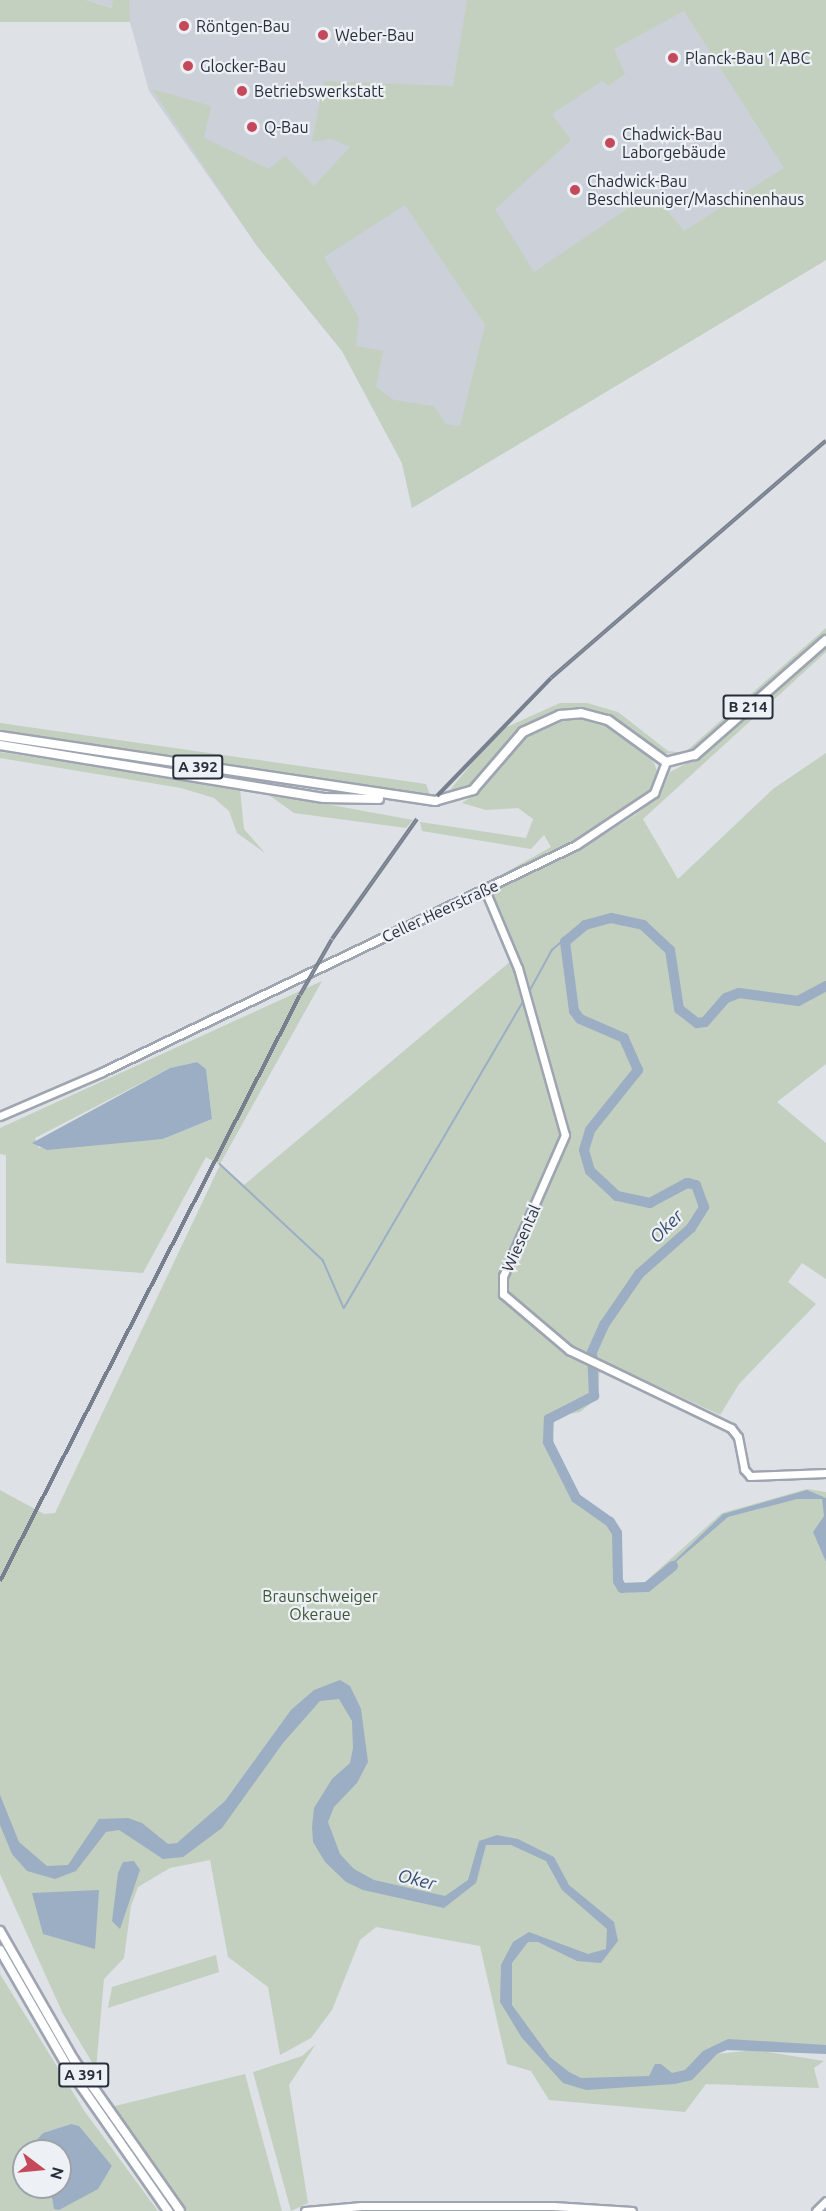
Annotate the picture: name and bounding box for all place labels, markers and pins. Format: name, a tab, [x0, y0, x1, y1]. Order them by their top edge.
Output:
place label: Röntgen-Bau	[196, 16, 290, 36]
marker: Röntgen-Bau	[177, 19, 191, 33]
place label: Weber-Bau	[335, 25, 414, 45]
marker: Weber-Bau	[316, 28, 330, 42]
place label: Planck-Bau 1 ABC	[685, 48, 810, 68]
marker: Planck-Bau 1 ABC	[666, 51, 680, 65]
place label: Glocker-Bau	[200, 56, 286, 76]
marker: Glocker-Bau	[181, 59, 195, 73]
place label: Betriebswerkstatt	[254, 81, 384, 101]
marker: Betriebswerkstatt	[235, 84, 249, 98]
place label: Q-Bau	[264, 117, 309, 137]
marker: Q-Bau	[245, 120, 259, 134]
place label: Chadwick-Bau Laborgebäude	[622, 124, 726, 162]
marker: Chadwick-Bau Laborgebäude	[603, 136, 617, 150]
place label: Chadwick-Bau Beschleuniger/Maschinenhaus	[587, 171, 804, 209]
marker: Chadwick-Bau Beschleuniger/Maschinenhaus	[568, 183, 582, 197]

